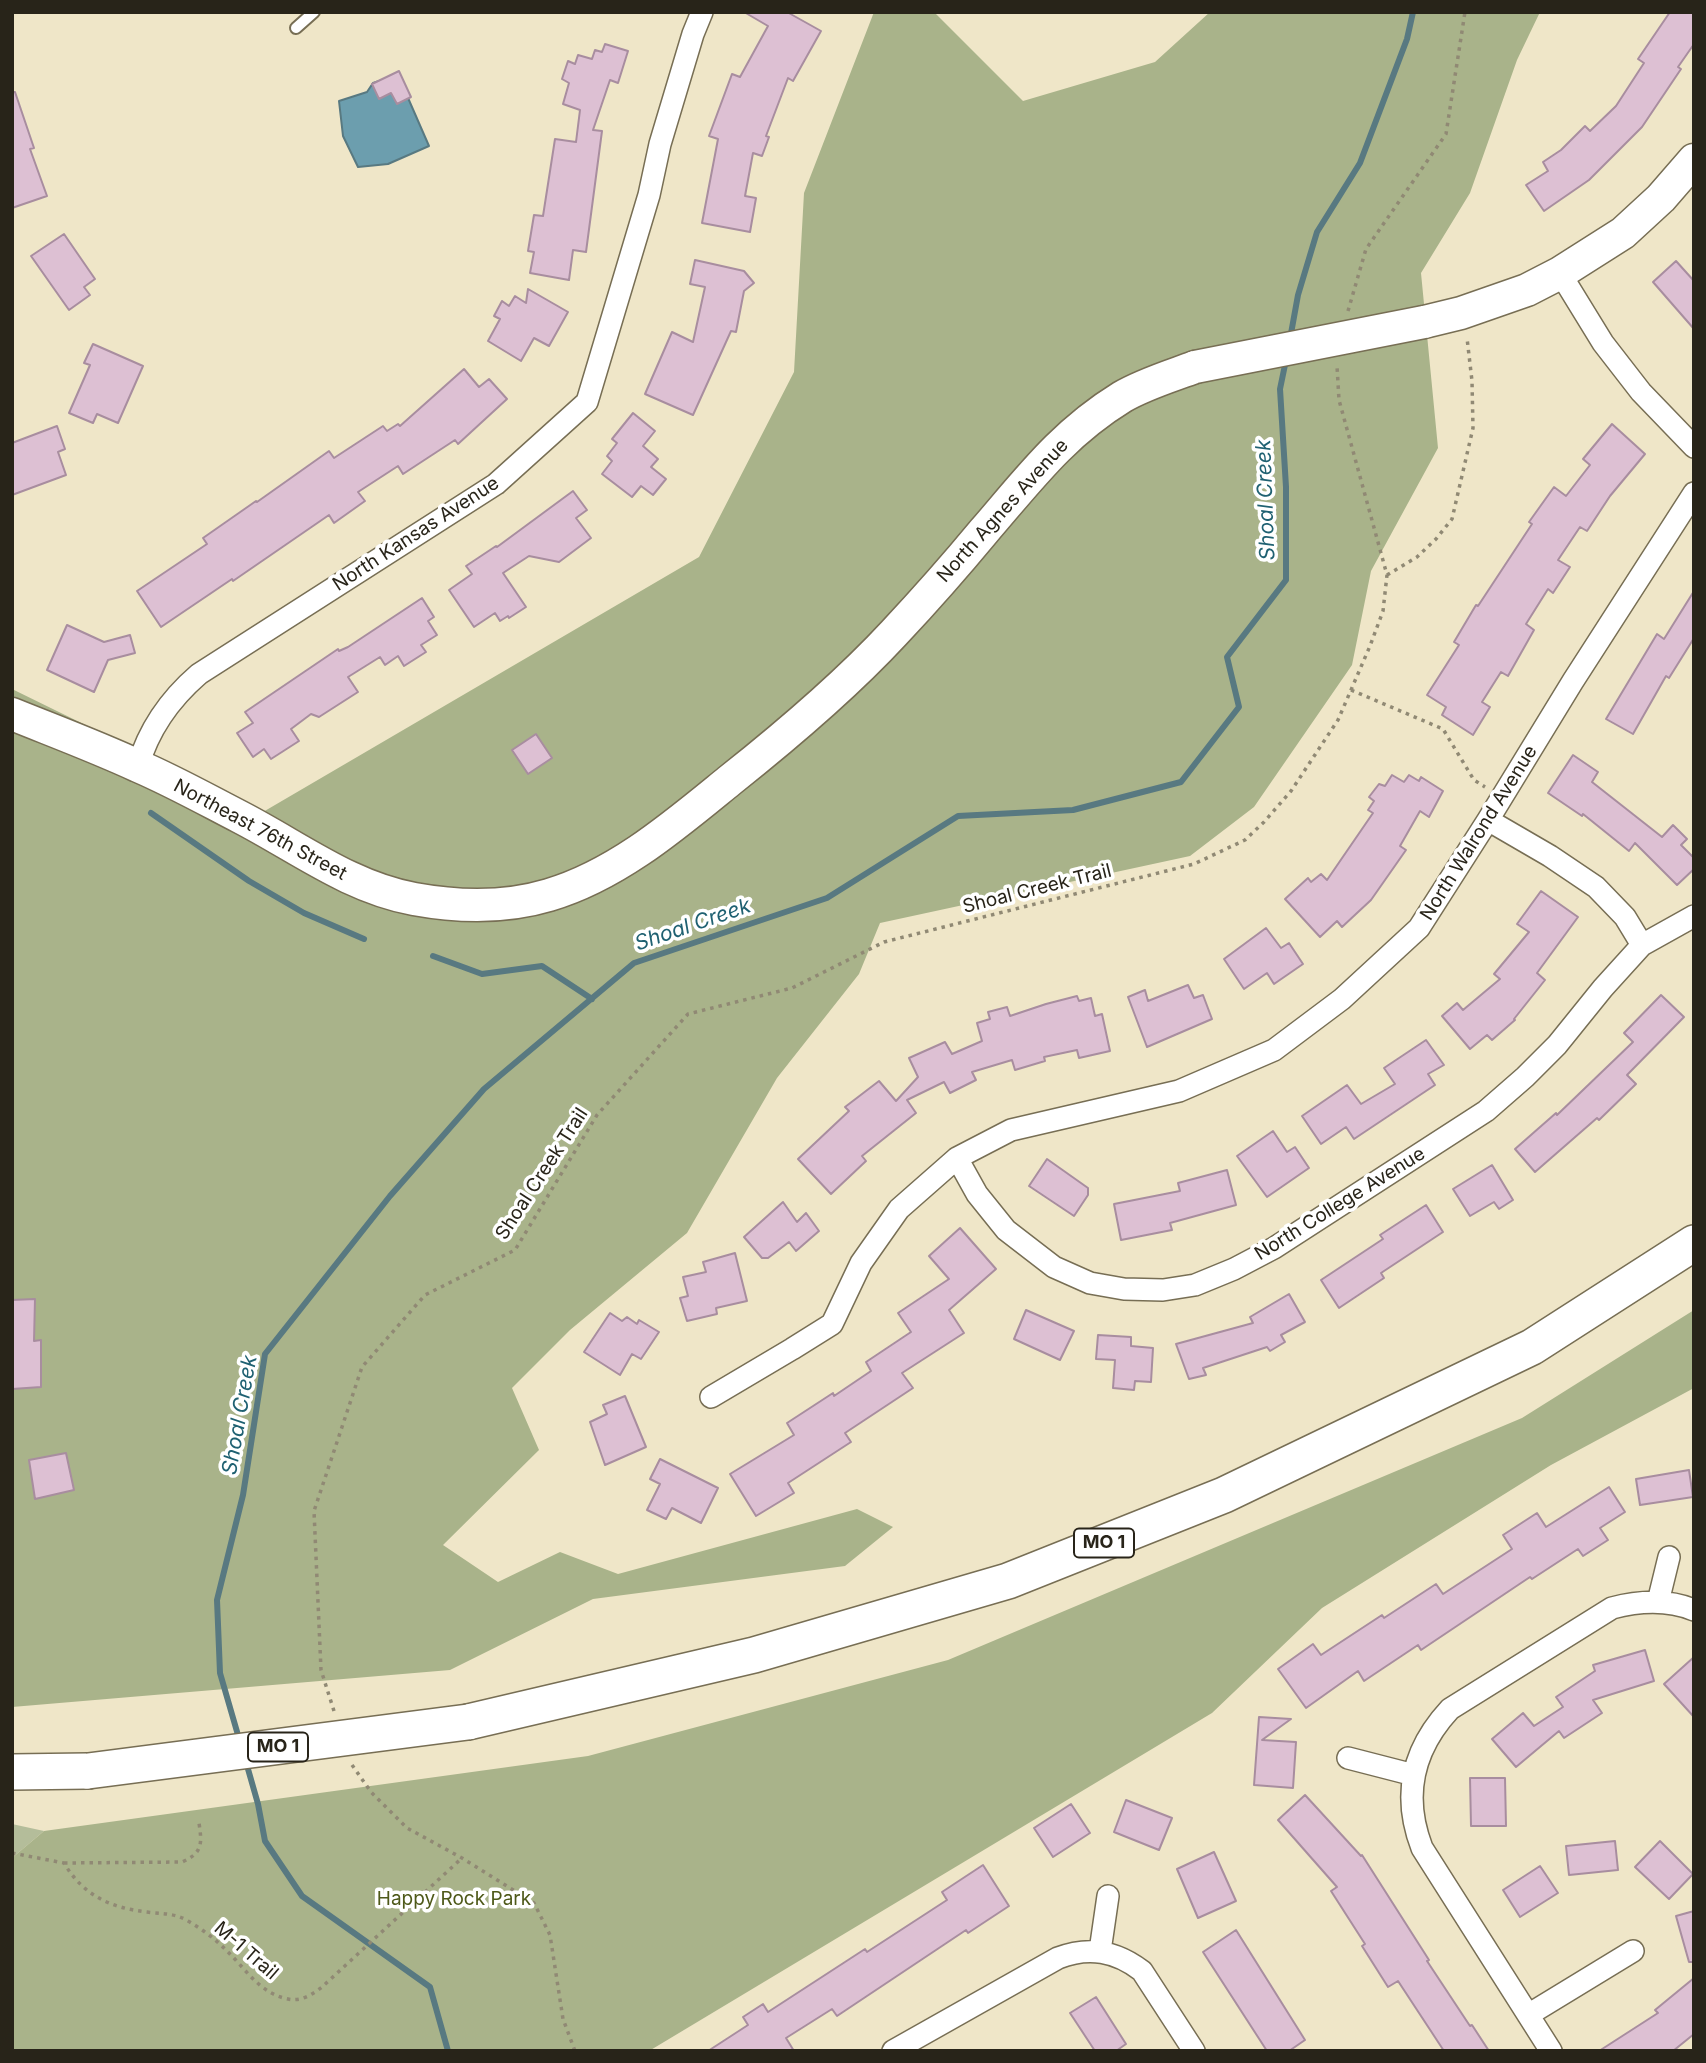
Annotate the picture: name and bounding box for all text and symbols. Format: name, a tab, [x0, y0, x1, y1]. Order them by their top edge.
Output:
street label: North Agnes Avenue	[933, 435, 1073, 587]
water label: Shoal Creek	[1251, 439, 1281, 561]
street label: North Kansas Avenue	[329, 472, 503, 596]
street label: North Walrond Avenue	[1416, 741, 1542, 925]
street label: Northeast 76th Street	[170, 775, 350, 885]
street label: Shoal Creek Trail	[960, 859, 1114, 919]
water label: Shoal Creek	[632, 893, 754, 957]
street label: Shoal Creek Trail	[491, 1104, 593, 1244]
street label: North College Avenue	[1251, 1142, 1429, 1266]
water label: Shoal Creek	[217, 1353, 263, 1477]
road number: MO 1	[1074, 1528, 1134, 1558]
road number: MO 1	[248, 1732, 308, 1762]
park label: Happy Rock Park	[377, 1888, 531, 1910]
street label: M-1 Trail	[209, 1917, 283, 1985]

